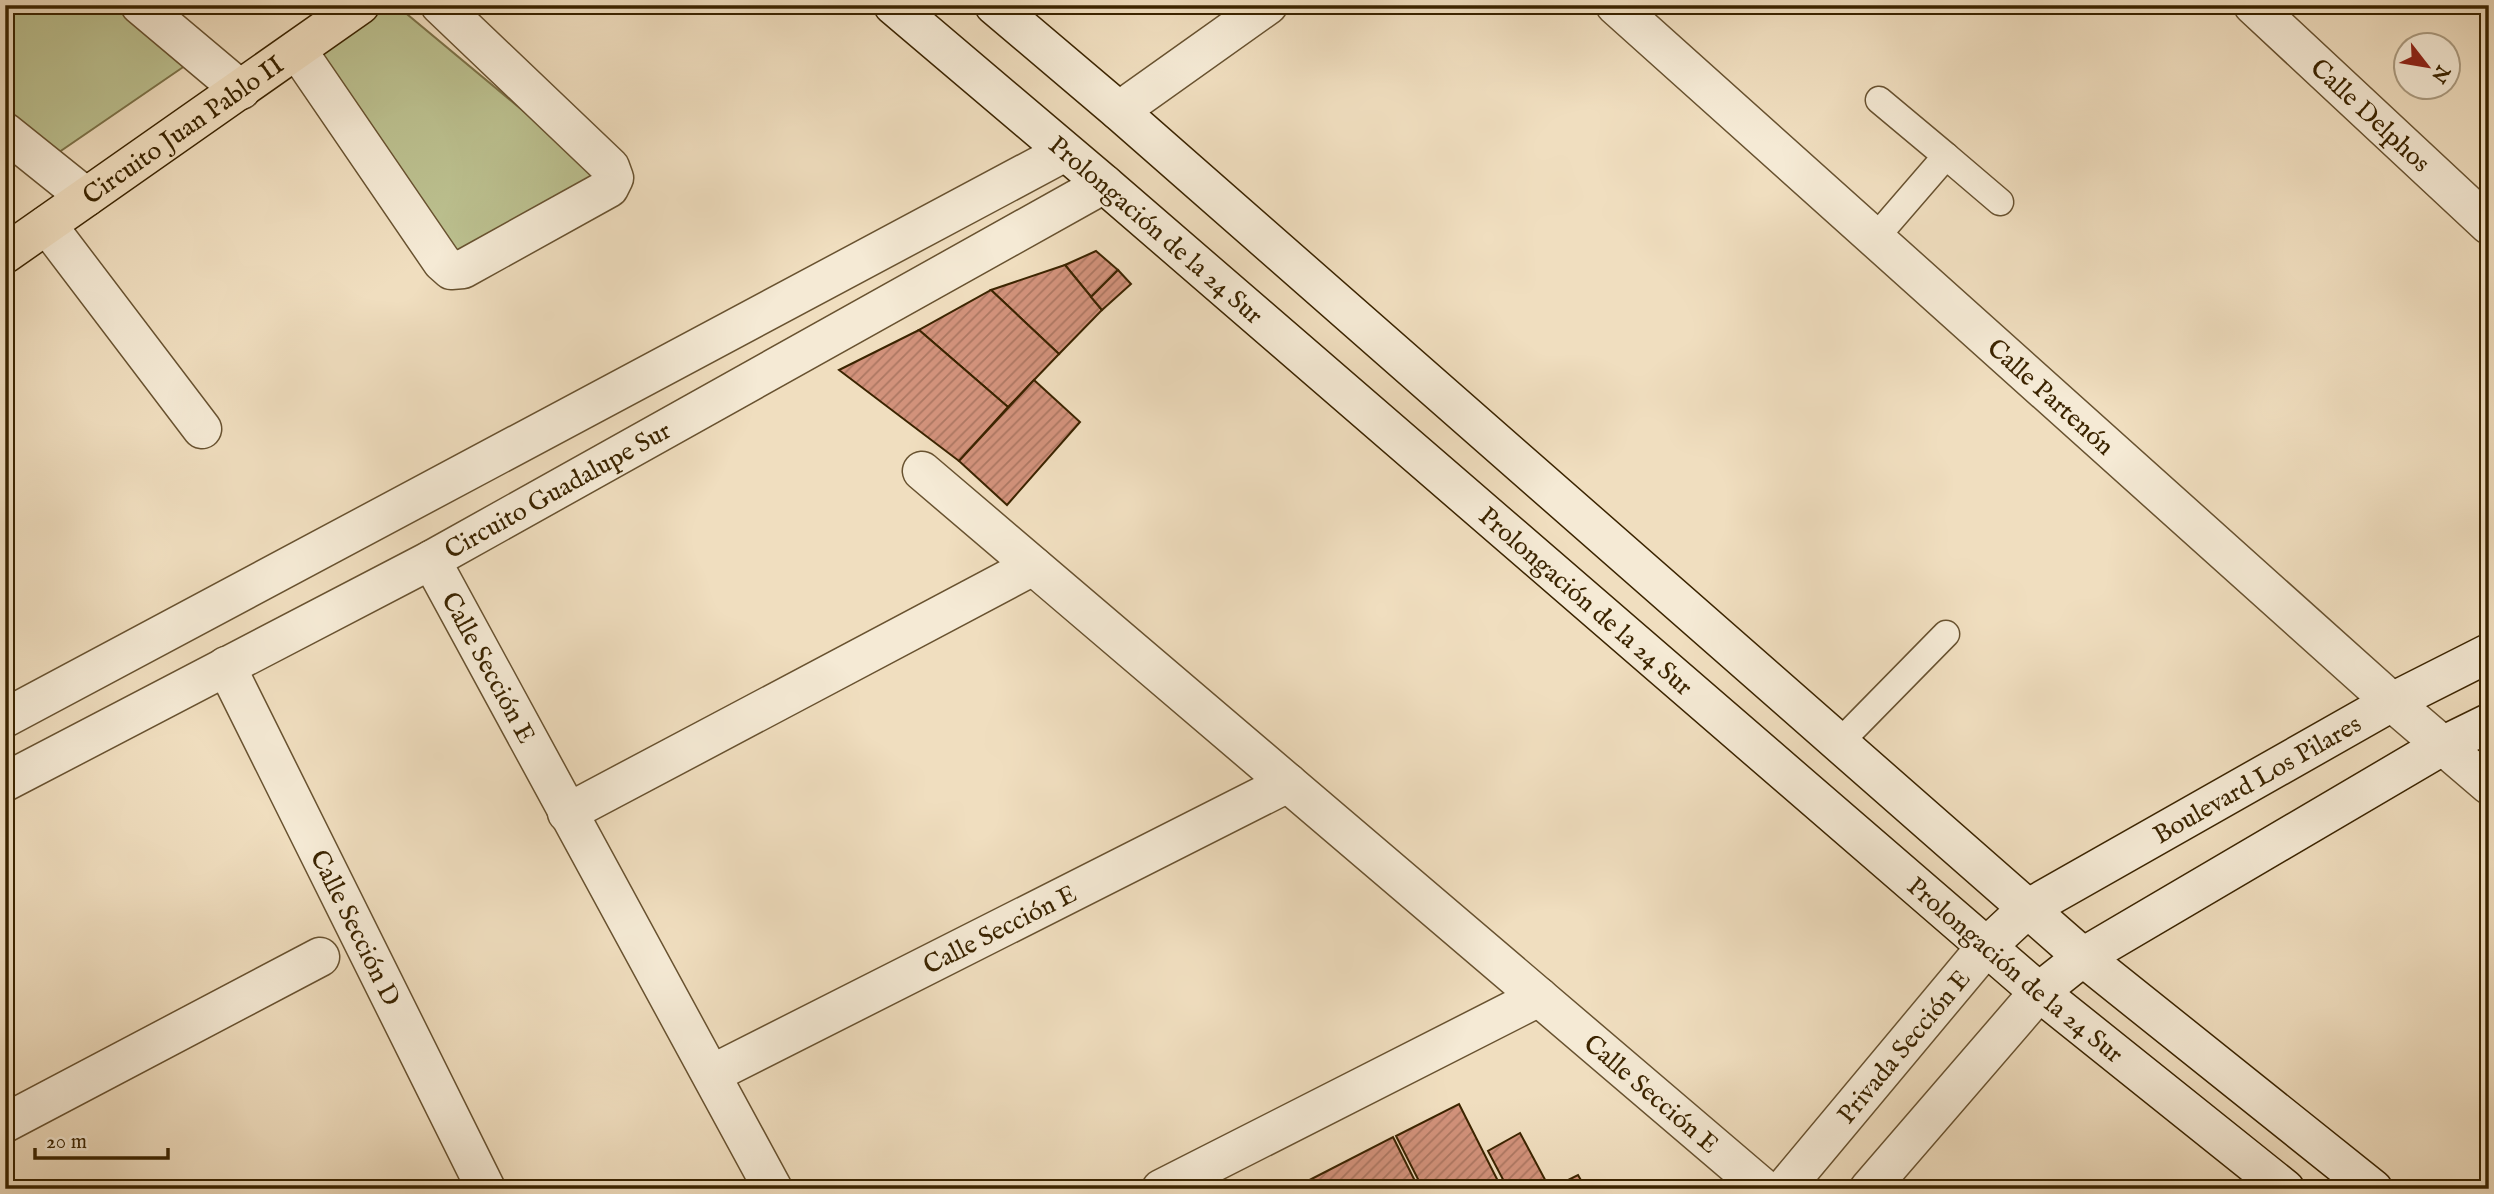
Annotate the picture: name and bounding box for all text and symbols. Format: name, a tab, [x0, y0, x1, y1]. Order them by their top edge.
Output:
north arrow	[2392, 32, 2462, 102]
street label: Circuito Juan Pablo II	[77, 49, 291, 213]
street label: Calle Delphos	[2303, 52, 2437, 180]
text: N	[2425, 60, 2455, 87]
street label: Prolongación de la 24 Sur	[1041, 129, 1270, 332]
street label: Calle Partenón	[1980, 332, 2121, 463]
street label: Circuito Guadalupe Sur	[439, 414, 677, 567]
street label: Prolongación de la 24 Sur	[1471, 500, 1700, 704]
street label: Calle Sección E	[433, 586, 542, 749]
street label: Boulevard Los Pilares	[2148, 708, 2367, 852]
street label: Calle Sección D	[302, 845, 407, 1012]
street label: Prolongación de la 24 Sur	[1900, 870, 2130, 1071]
street label: Calle Sección E	[918, 878, 1082, 983]
street label: Privada Sección E	[1831, 963, 1978, 1131]
street label: Calle Sección E	[1576, 1027, 1725, 1161]
scale bar	[35, 1117, 168, 1161]
text: 20 m	[46, 1129, 87, 1156]

